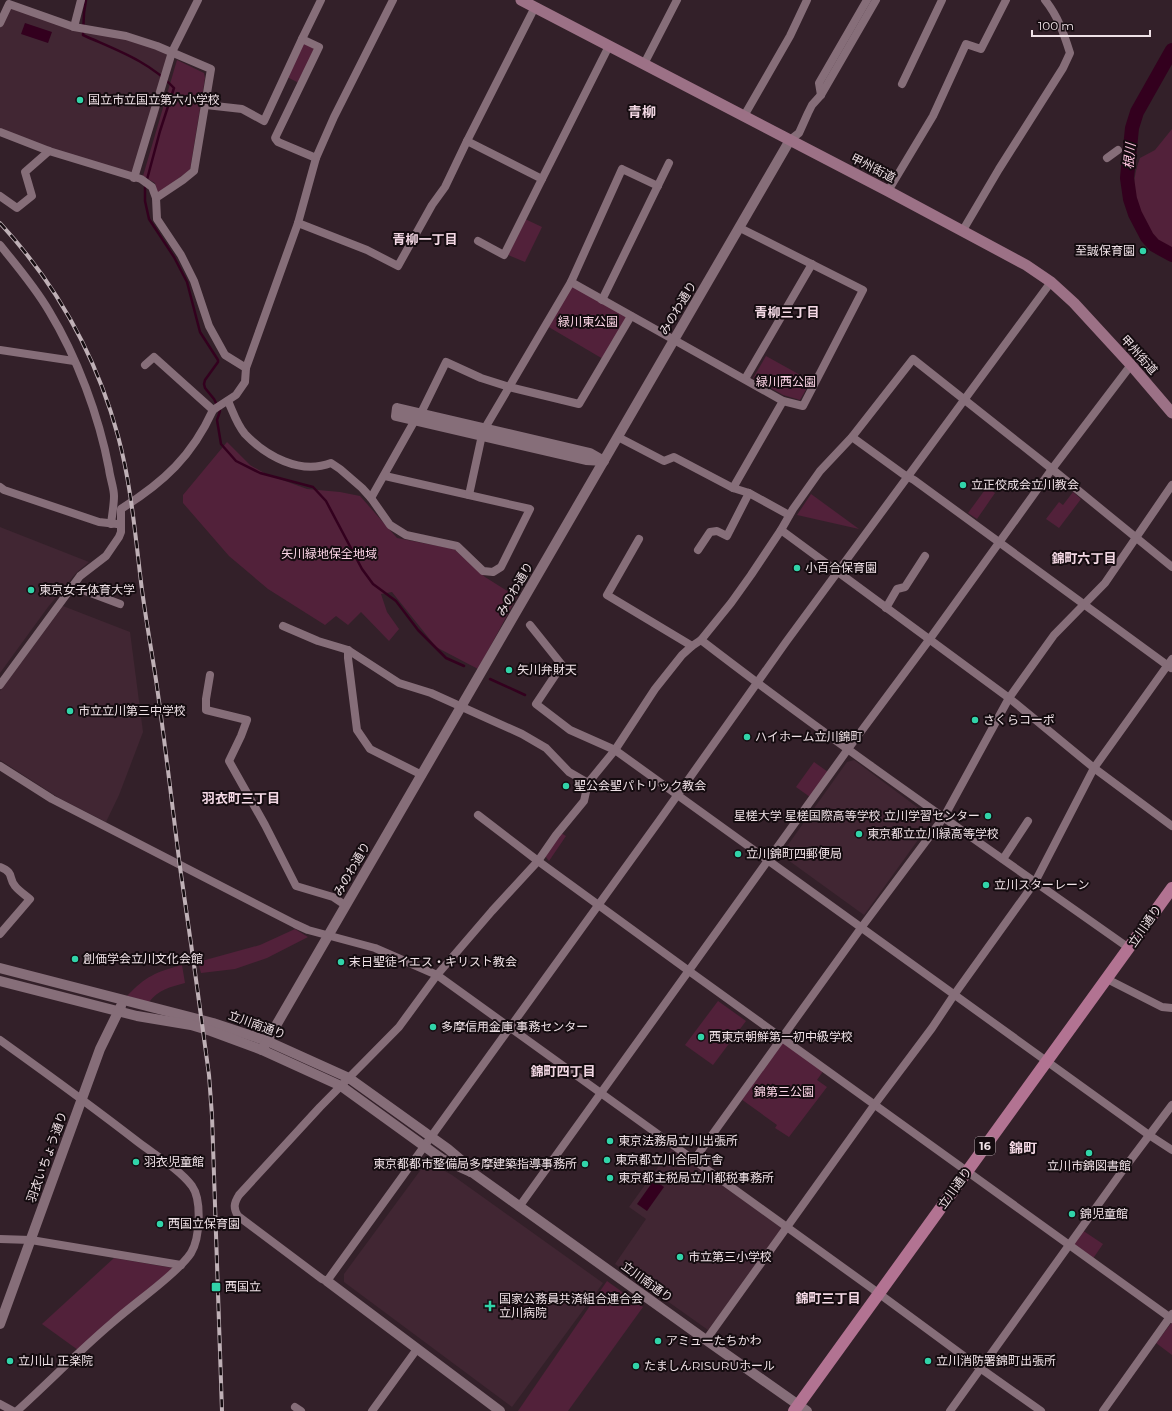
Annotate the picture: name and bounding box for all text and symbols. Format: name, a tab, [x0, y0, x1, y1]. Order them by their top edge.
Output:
scale bar	[1032, 12, 1150, 38]
text: 100 m	[1038, 18, 1074, 33]
place label: 国立市立国立第六小学校	[88, 92, 220, 107]
marker: 国立市立国立第六小学校	[75, 95, 85, 105]
district label: 青柳	[628, 103, 656, 121]
water label: 根川	[1120, 140, 1138, 170]
street label: 甲州街道	[848, 150, 898, 185]
district label: 青柳一丁目	[392, 231, 458, 247]
place label: 至誠保育園	[1075, 243, 1135, 258]
marker: 至誠保育園	[1138, 246, 1148, 256]
street label: みのわ通り	[656, 278, 699, 337]
district label: 青柳三丁目	[754, 304, 820, 320]
park label: 緑川東公園	[558, 314, 618, 329]
street label: 甲州街道	[1118, 332, 1161, 378]
park label: 緑川西公園	[756, 374, 816, 389]
place label: 立正佼成会立川教会	[971, 477, 1079, 492]
marker: 立正佼成会立川教会	[958, 480, 968, 490]
park label: 矢川緑地保全地域	[281, 546, 377, 561]
district label: 錦町六丁目	[1051, 550, 1117, 566]
street label: みのわ通り	[493, 559, 536, 618]
place label: 小百合保育園	[805, 560, 877, 575]
marker: 小百合保育園	[792, 563, 802, 573]
place label: 東京女子体育大学	[39, 582, 135, 597]
marker: 東京女子体育大学	[26, 585, 36, 595]
place label: 矢川弁財天	[517, 662, 577, 677]
marker: 矢川弁財天	[504, 665, 514, 675]
place label: 市立立川第三中学校	[78, 703, 186, 718]
marker: 市立立川第三中学校	[65, 706, 75, 716]
place label: さくらコーポ	[983, 712, 1055, 727]
marker: さくらコーポ	[970, 715, 980, 725]
place label: ハイホーム立川錦町	[755, 729, 862, 744]
marker: ハイホーム立川錦町	[742, 732, 752, 742]
place label: 聖公会聖パトリック教会	[574, 778, 706, 793]
marker: 聖公会聖パトリック教会	[561, 781, 571, 791]
district label: 羽衣町三丁目	[202, 790, 280, 806]
place label: 星槎大学 星槎国際高等学校 立川学習センター	[734, 808, 980, 823]
marker: 星槎大学 星槎国際高等学校 立川学習センター	[983, 811, 993, 821]
place label: 東京都立立川緑高等学校	[867, 826, 999, 841]
marker: 東京都立立川緑高等学校	[854, 829, 864, 839]
street label: みのわ通り	[330, 839, 373, 898]
place label: 立川錦町四郵便局	[746, 846, 842, 861]
marker: 立川錦町四郵便局	[733, 849, 743, 859]
place label: 立川スターレーン	[994, 877, 1089, 892]
marker: 立川スターレーン	[981, 880, 991, 890]
street label: 立川通り	[1125, 902, 1165, 950]
place label: 創価学会立川文化会館	[83, 951, 203, 966]
marker: 創価学会立川文化会館	[70, 954, 80, 964]
place label: 末日聖徒イエス・キリスト教会	[349, 954, 517, 969]
marker: 末日聖徒イエス・キリスト教会	[336, 957, 346, 967]
street label: 立川南通り	[226, 1007, 288, 1042]
place label: 多摩信用金庫 事務センター	[441, 1019, 588, 1034]
marker: 多摩信用金庫 事務センター	[428, 1022, 438, 1032]
place label: 西東京朝鮮第一初中級学校	[709, 1029, 853, 1044]
marker: 西東京朝鮮第一初中級学校	[696, 1032, 706, 1042]
district label: 錦町四丁目	[530, 1063, 596, 1079]
park label: 錦第三公園	[754, 1084, 814, 1099]
street label: 羽衣いちょう通り	[23, 1109, 70, 1205]
place label: 東京法務局立川出張所	[618, 1133, 738, 1148]
marker: 東京法務局立川出張所	[605, 1136, 615, 1146]
road number: 16	[975, 1137, 995, 1155]
district label: 錦町	[1009, 1139, 1037, 1157]
marker: 立川市錦図書館	[1084, 1148, 1094, 1158]
place label: 東京都立川合同庁舎	[615, 1152, 723, 1167]
place label: 羽衣児童館	[144, 1154, 204, 1169]
marker: 東京都立川合同庁舎	[602, 1155, 612, 1165]
place label: 東京都都市整備局多摩建築指導事務所	[373, 1156, 577, 1171]
marker: 羽衣児童館	[131, 1157, 141, 1167]
place label: 立川市錦図書館	[1047, 1158, 1131, 1173]
marker: 東京都都市整備局多摩建築指導事務所	[580, 1159, 590, 1169]
street label: 立川通り	[934, 1164, 975, 1212]
place label: 東京都主税局立川都税事務所	[618, 1170, 774, 1185]
marker: 東京都主税局立川都税事務所	[605, 1173, 615, 1183]
place label: 錦児童館	[1080, 1206, 1128, 1221]
marker: 錦児童館	[1067, 1209, 1077, 1219]
place label: 西国立保育園	[168, 1216, 240, 1231]
marker: 西国立保育園	[155, 1219, 165, 1229]
place label: 市立第三小学校	[688, 1249, 772, 1264]
marker: 市立第三小学校	[675, 1252, 685, 1262]
street label: 立川南通り	[619, 1258, 676, 1305]
place label: 西国立	[225, 1279, 261, 1294]
marker: 西国立	[210, 1281, 222, 1293]
district label: 錦町三丁目	[795, 1290, 861, 1306]
place label: 国家公務員共済組合連合会 立川病院	[499, 1291, 643, 1320]
marker: 国家公務員共済組合連合会 立川病院	[484, 1300, 496, 1312]
place label: アミューたちかわ	[666, 1333, 762, 1348]
marker: アミューたちかわ	[653, 1336, 663, 1346]
place label: 立川山 正楽院	[18, 1353, 93, 1368]
place label: 立川消防署錦町出張所	[936, 1353, 1056, 1368]
marker: 立川山 正楽院	[5, 1356, 15, 1366]
marker: 立川消防署錦町出張所	[923, 1356, 933, 1366]
place label: たましんRISURUホール	[644, 1358, 775, 1373]
marker: たましんRISURUホール	[631, 1361, 641, 1371]

